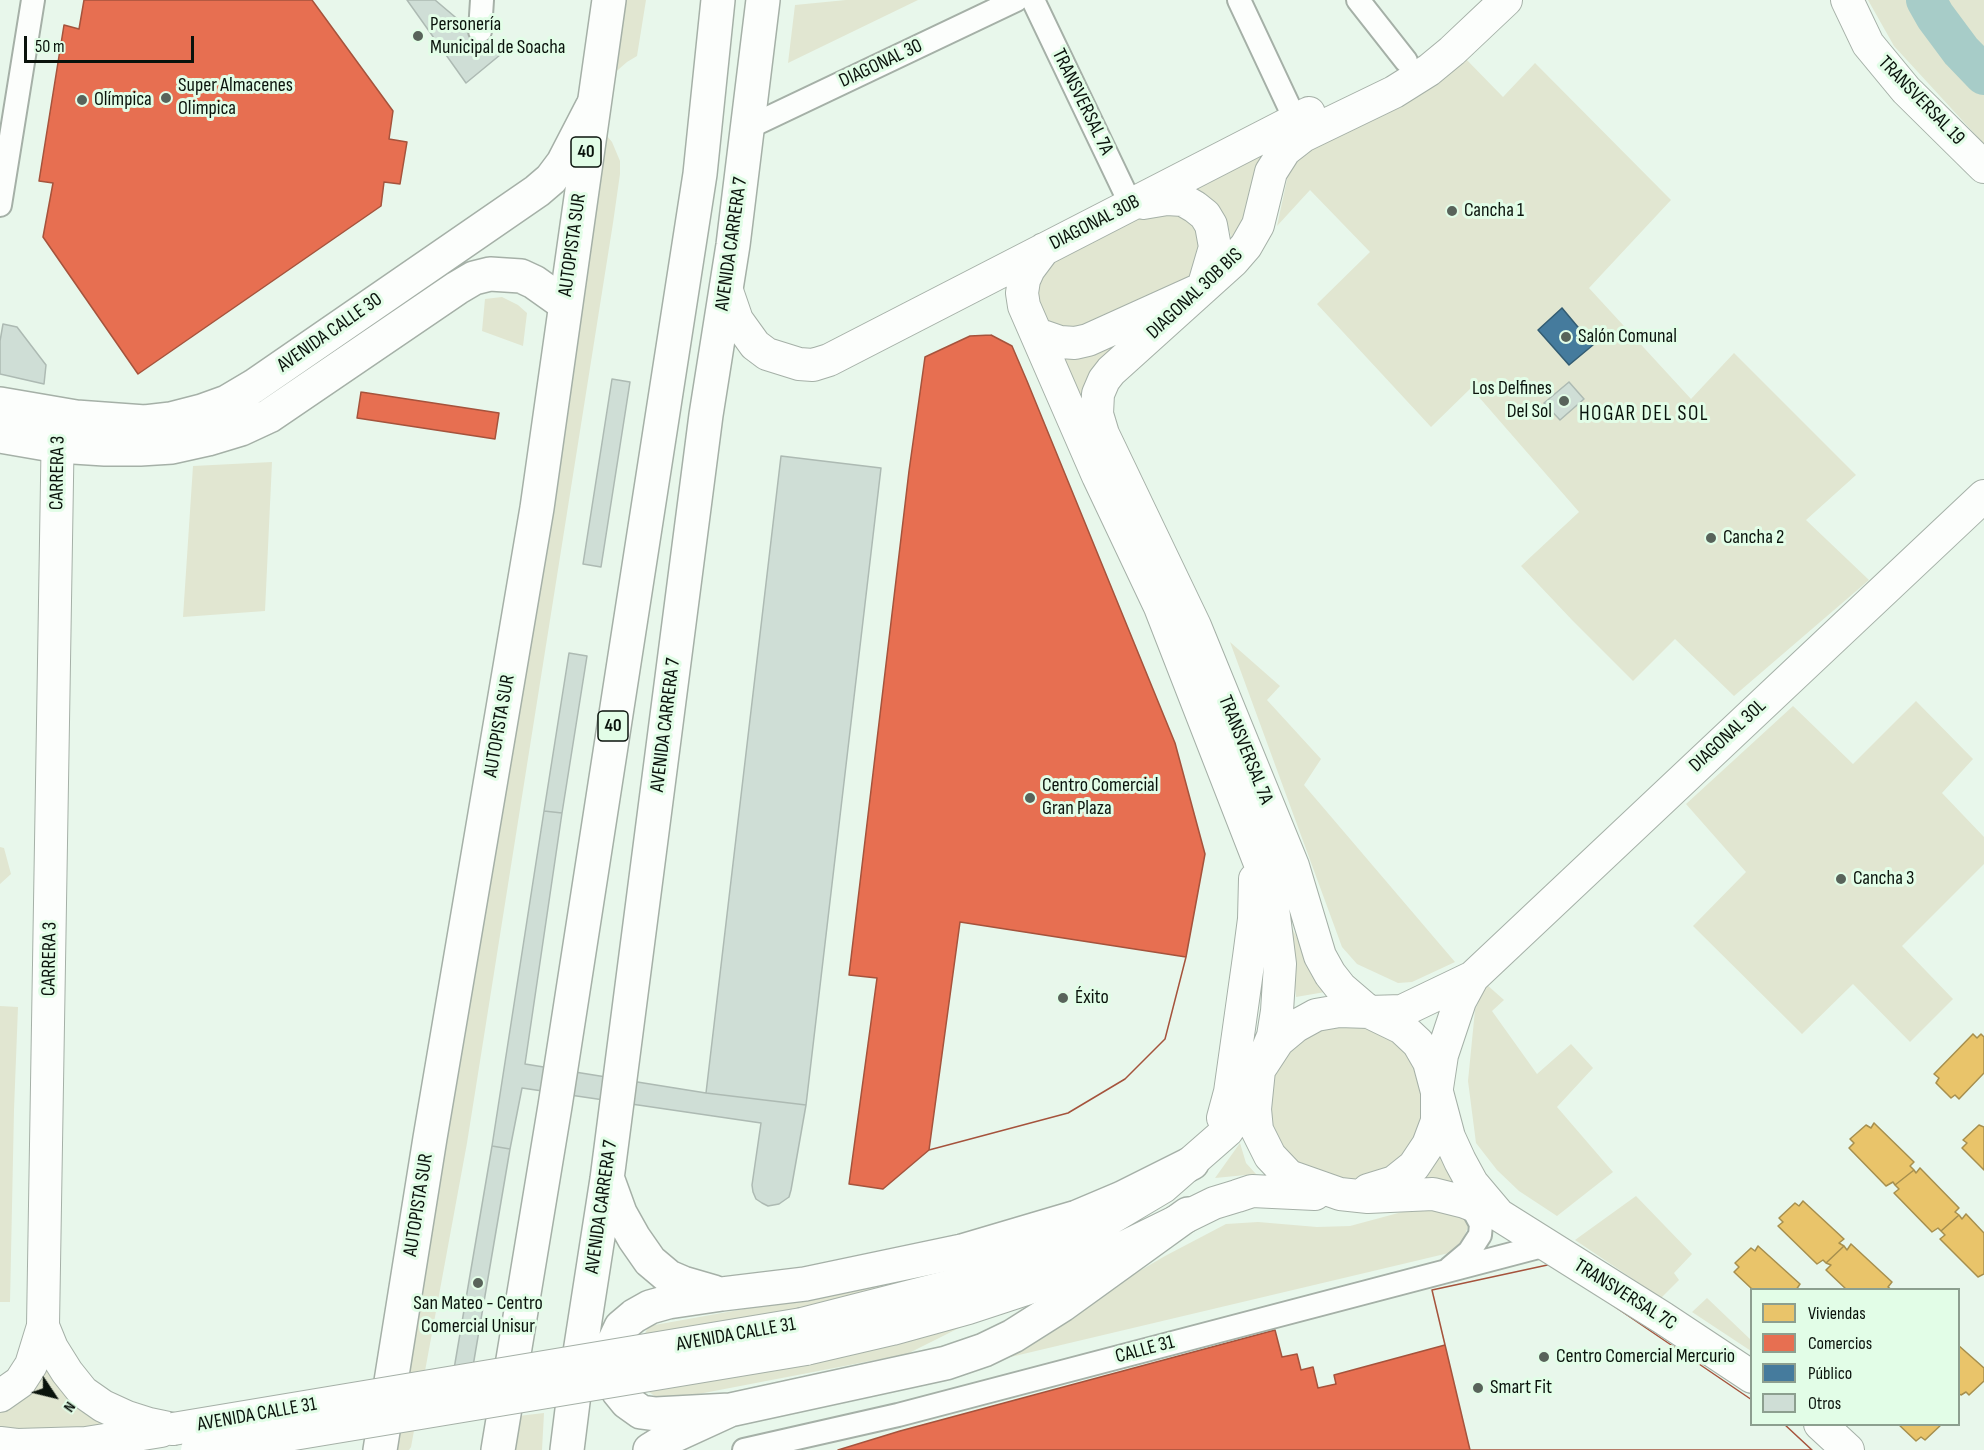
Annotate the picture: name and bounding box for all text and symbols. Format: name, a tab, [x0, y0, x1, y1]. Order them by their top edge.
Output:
place label: Personería Municipal de Soacha	[430, 13, 565, 60]
scale bar	[27, 24, 196, 62]
marker: Personería Municipal de Soacha	[411, 29, 425, 43]
street label: DIAGONAL 30	[836, 34, 926, 94]
text: 50 m	[35, 36, 65, 57]
street label: TRANSVERSAL 7A	[1046, 45, 1118, 159]
street label: TRANSVERSAL 19	[1873, 51, 1969, 151]
place label: Super Almacenes Olimpica	[178, 74, 293, 121]
place label: Olímpica	[94, 88, 152, 112]
marker: Super Almacenes Olimpica	[159, 91, 173, 105]
marker: Olímpica	[75, 93, 89, 107]
road number: 40	[571, 137, 601, 167]
street label: AVENIDA CARRERA 7	[711, 176, 753, 312]
street label: DIAGONAL 30B	[1046, 190, 1144, 256]
street label: AUTOPISTA SUR	[554, 192, 592, 298]
place label: Cancha 1	[1464, 199, 1524, 223]
marker: Cancha 1	[1445, 204, 1459, 218]
street label: DIAGONAL 30B BIS	[1142, 243, 1248, 345]
street label: AVENIDA CALLE 30	[273, 288, 387, 378]
place label: Salón Comunal	[1578, 325, 1677, 349]
marker: Salón Comunal	[1559, 330, 1573, 344]
place label: Los Delfines Del Sol	[1472, 377, 1552, 424]
marker: Los Delfines Del Sol	[1557, 394, 1571, 408]
district label: HOGAR DEL SOL	[1579, 402, 1709, 428]
street label: CARRERA 3	[45, 436, 71, 510]
place label: Cancha 2	[1723, 526, 1784, 550]
marker: Cancha 2	[1704, 531, 1718, 545]
street label: AVENIDA CARRERA 7	[646, 657, 686, 793]
street label: AUTOPISTA SUR	[479, 673, 521, 779]
street label: TRANSVERSAL 7A	[1212, 692, 1278, 808]
street label: DIAGONAL 30L	[1685, 694, 1771, 778]
road number: 40	[598, 711, 628, 741]
place label: Centro Comercial Gran Plaza	[1042, 774, 1159, 821]
marker: Centro Comercial Gran Plaza	[1023, 791, 1037, 805]
place label: Cancha 3	[1853, 867, 1914, 891]
marker: Cancha 3	[1834, 872, 1848, 886]
street label: CARRERA 3	[37, 922, 63, 996]
place label: Éxito	[1075, 986, 1109, 1010]
marker: Éxito	[1056, 991, 1070, 1005]
street label: AVENIDA CARRERA 7	[581, 1139, 623, 1275]
street label: AUTOPISTA SUR	[399, 1152, 439, 1258]
street label: TRANSVERSAL 7C	[1569, 1254, 1681, 1336]
marker: San Mateo - Centro Comercial Unisur	[471, 1276, 485, 1290]
legend	[1750, 1288, 1960, 1426]
place label: San Mateo - Centro Comercial Unisur	[413, 1292, 543, 1339]
text: Viviendas	[1808, 1303, 1866, 1324]
street label: AVENIDA CALLE 31	[675, 1313, 797, 1357]
street label: CALLE 31	[1113, 1331, 1177, 1369]
text: Comercios	[1808, 1333, 1872, 1354]
place label: Centro Comercial Mercurio	[1556, 1345, 1735, 1369]
marker: Centro Comercial Mercurio	[1537, 1350, 1551, 1364]
text: Público	[1808, 1363, 1852, 1384]
north arrow	[24, 1366, 84, 1426]
place label: Smart Fit	[1490, 1376, 1552, 1400]
marker: Smart Fit	[1471, 1381, 1485, 1395]
street label: AVENIDA CALLE 31	[196, 1393, 318, 1437]
text: Otros	[1808, 1393, 1841, 1414]
text: N	[59, 1398, 79, 1416]

